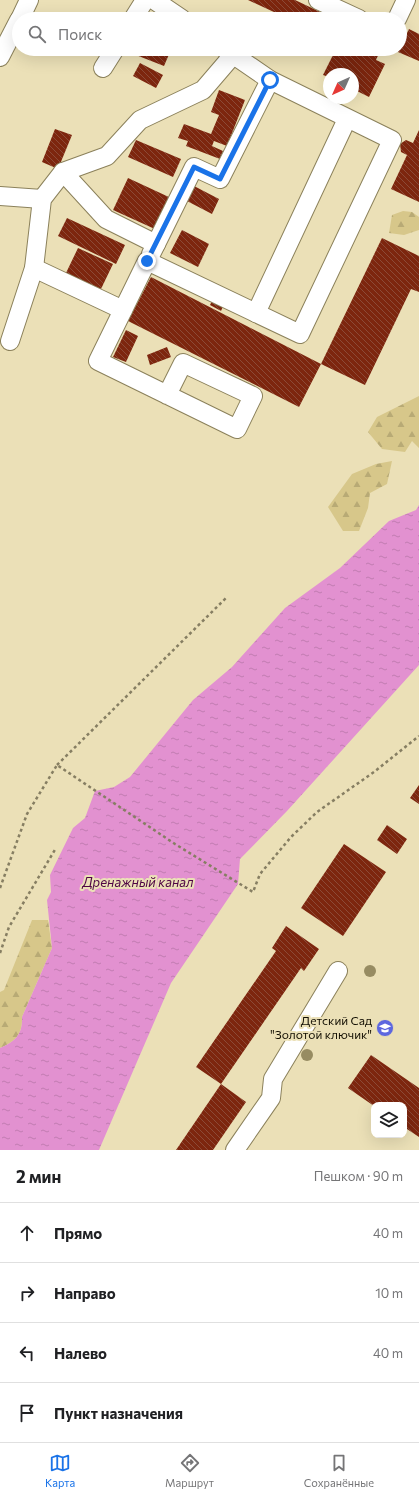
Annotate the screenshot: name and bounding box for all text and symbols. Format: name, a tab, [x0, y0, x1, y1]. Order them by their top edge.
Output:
search box	[12, 12, 407, 56]
icon: search	[26, 23, 48, 45]
text: Поиск	[58, 25, 102, 43]
north arrow	[323, 68, 359, 104]
route start	[261, 71, 279, 89]
route end	[138, 252, 156, 270]
water label: Дренажный канал	[81, 874, 194, 890]
place label: Детский Сад "Золотой ключик"	[270, 1013, 372, 1041]
school or university icon: Детский Сад "Золотой ключик"	[375, 1018, 395, 1038]
map controls	[371, 1102, 407, 1138]
button: layers	[371, 1102, 407, 1138]
text: 2 мин	[16, 1166, 61, 1187]
text: Пешком · 90 m	[314, 1168, 403, 1184]
icon: ahead	[16, 1222, 38, 1244]
text: Прямо	[54, 1224, 102, 1242]
text: 40 m	[373, 1225, 403, 1241]
icon: right	[16, 1282, 38, 1304]
text: Направо	[54, 1284, 116, 1302]
text: 10 m	[375, 1285, 403, 1301]
icon: left	[16, 1342, 38, 1364]
text: Налево	[54, 1344, 107, 1362]
text: 40 m	[373, 1345, 403, 1361]
icon: arrive	[16, 1402, 38, 1424]
text: Пункт назначения	[54, 1404, 183, 1422]
tab: Карта	[45, 1452, 75, 1489]
tab: Маршрут	[165, 1452, 214, 1489]
tab: Сохранённые	[304, 1452, 374, 1489]

